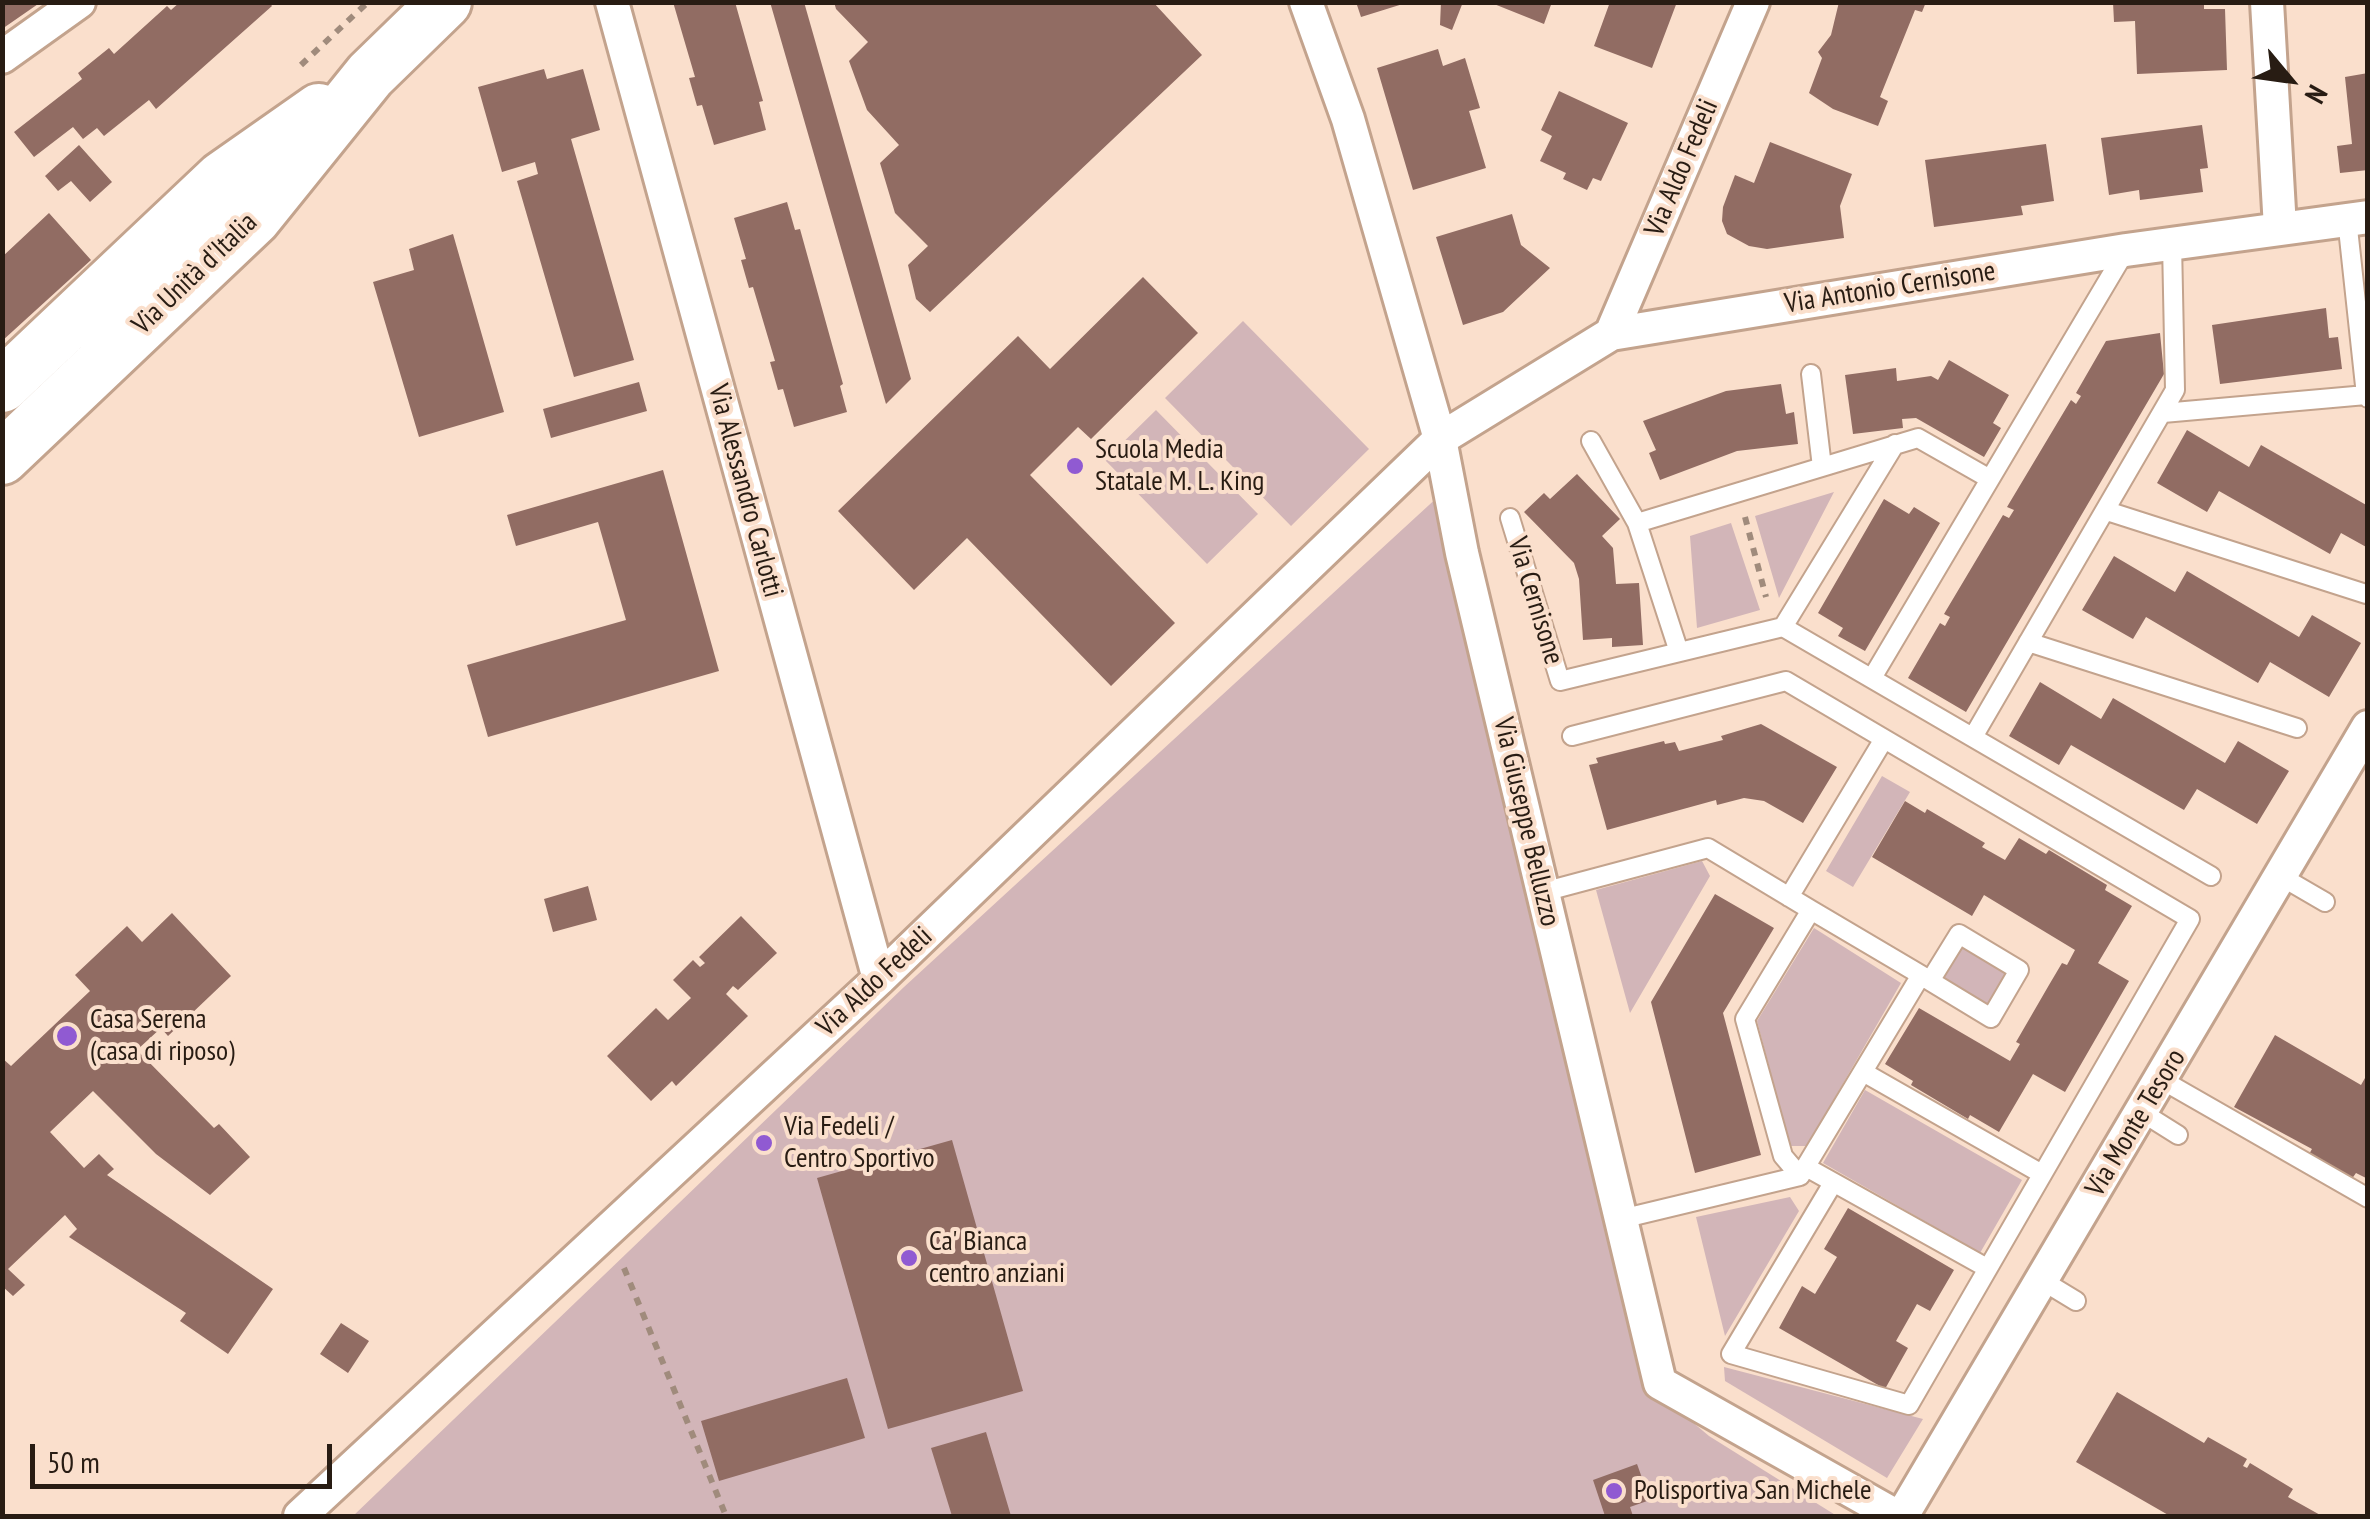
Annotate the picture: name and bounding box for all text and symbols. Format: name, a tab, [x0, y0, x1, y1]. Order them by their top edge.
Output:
north arrow	[2240, 30, 2340, 130]
text: N	[2297, 79, 2337, 110]
street label: Via Aldo Fedeli	[1638, 94, 1726, 242]
street label: Via Unità d'Italia	[126, 206, 264, 342]
street label: Via Antonio Cernisone	[1782, 255, 1998, 321]
street label: Via Alessandro Carlotti	[700, 381, 790, 601]
place label: Scuola Media Statale M. L. King	[1095, 433, 1264, 499]
marker: Scuola Media Statale M. L. King	[1064, 455, 1086, 477]
street label: Via Cernisone	[1500, 533, 1570, 669]
street label: Via Giuseppe Belluzzo	[1486, 714, 1566, 930]
street label: Via Aldo Fedeli	[810, 920, 940, 1044]
place label: Casa Serena (casa di riposo)	[90, 1003, 235, 1069]
marker: Casa Serena (casa di riposo)	[54, 1023, 80, 1049]
street label: Via Monte Tesoro	[2079, 1043, 2193, 1203]
place label: Via Fedeli / Centro Sportivo	[784, 1110, 935, 1176]
marker: Via Fedeli / Centro Sportivo	[753, 1132, 775, 1154]
place label: Ca' Bianca centro anziani	[929, 1225, 1065, 1291]
marker: Ca' Bianca centro anziani	[898, 1247, 920, 1269]
scale bar	[35, 1424, 338, 1486]
text: 50 m	[47, 1442, 100, 1481]
place label: Polisportiva San Michele	[1634, 1474, 1872, 1508]
marker: Polisportiva San Michele	[1603, 1480, 1625, 1502]

